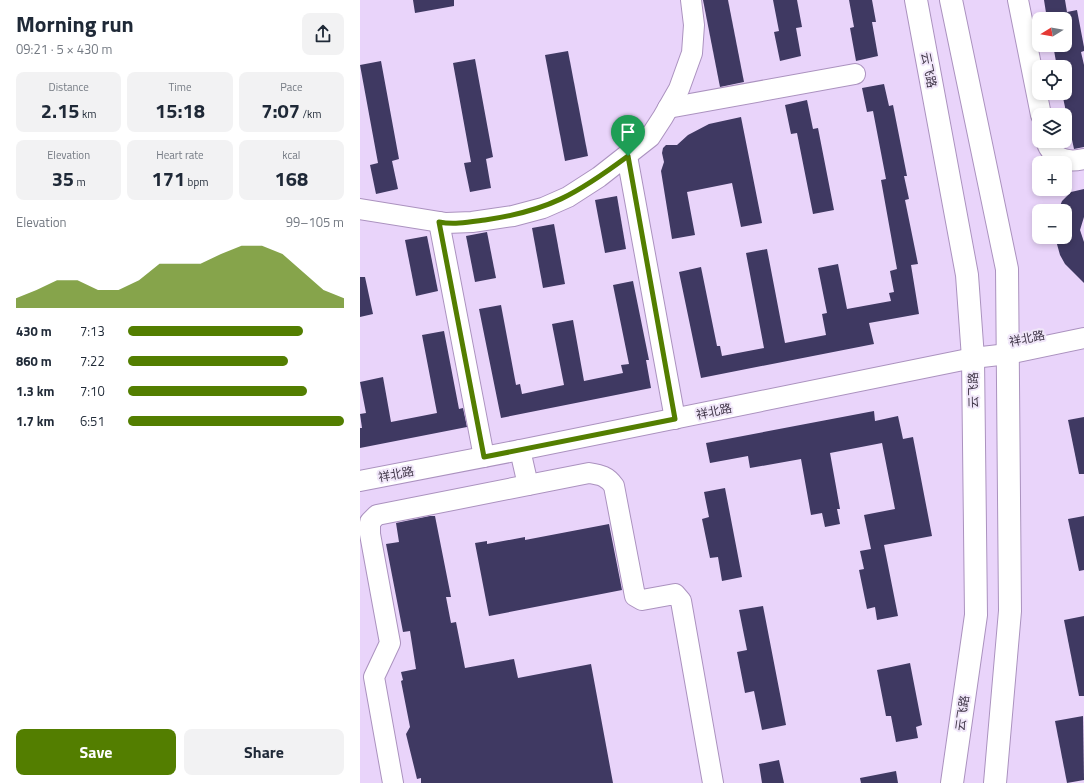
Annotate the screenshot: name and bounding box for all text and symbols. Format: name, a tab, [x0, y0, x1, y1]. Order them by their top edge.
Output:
text: Morning run	[16, 7, 134, 41]
north arrow	[1032, 12, 1072, 52]
map controls	[1032, 12, 1072, 244]
button: share	[302, 13, 344, 55]
text: 09:21 · 5 × 430 m	[16, 39, 112, 59]
street label: 云飞路	[916, 51, 942, 89]
button: locate	[1032, 60, 1072, 100]
text: Distance	[49, 79, 89, 95]
text: Time	[169, 79, 191, 95]
text: Pace	[280, 79, 302, 95]
text: 2.15	[41, 95, 80, 126]
text: 15:18	[155, 95, 205, 126]
text: 7:07	[261, 95, 300, 126]
text: km	[80, 106, 96, 122]
text: /km	[300, 106, 321, 122]
button: layers	[1032, 108, 1072, 148]
pin	[611, 115, 645, 156]
icon: arrive	[617, 121, 639, 143]
text: Elevation	[47, 147, 90, 163]
text: Heart rate	[156, 147, 204, 163]
text: kcal	[282, 147, 300, 163]
button: +	[1032, 156, 1072, 196]
text: 35	[52, 163, 74, 194]
text: 171	[152, 163, 185, 194]
text: 168	[275, 163, 308, 194]
text: m	[74, 174, 86, 190]
text: bpm	[185, 174, 208, 190]
button: −	[1032, 204, 1072, 244]
text: Elevation	[16, 212, 67, 232]
text: 99–105 m	[286, 212, 344, 232]
text: 430 m	[16, 321, 52, 341]
text: 7:13	[80, 321, 105, 341]
street label: 祥北路	[1007, 325, 1047, 351]
text: 860 m	[16, 351, 52, 371]
text: 7:22	[80, 351, 105, 371]
street label: 云飞路	[963, 372, 983, 408]
text: 1.3 km	[16, 381, 54, 401]
text: 7:10	[80, 381, 105, 401]
street label: 祥北路	[694, 398, 734, 424]
text: 1.7 km	[16, 411, 54, 431]
text: 6:51	[80, 411, 105, 431]
street label: 祥北路	[377, 461, 415, 487]
street label: 云飞路	[950, 694, 974, 732]
button: Save	[16, 729, 176, 775]
button: Share	[184, 729, 344, 775]

